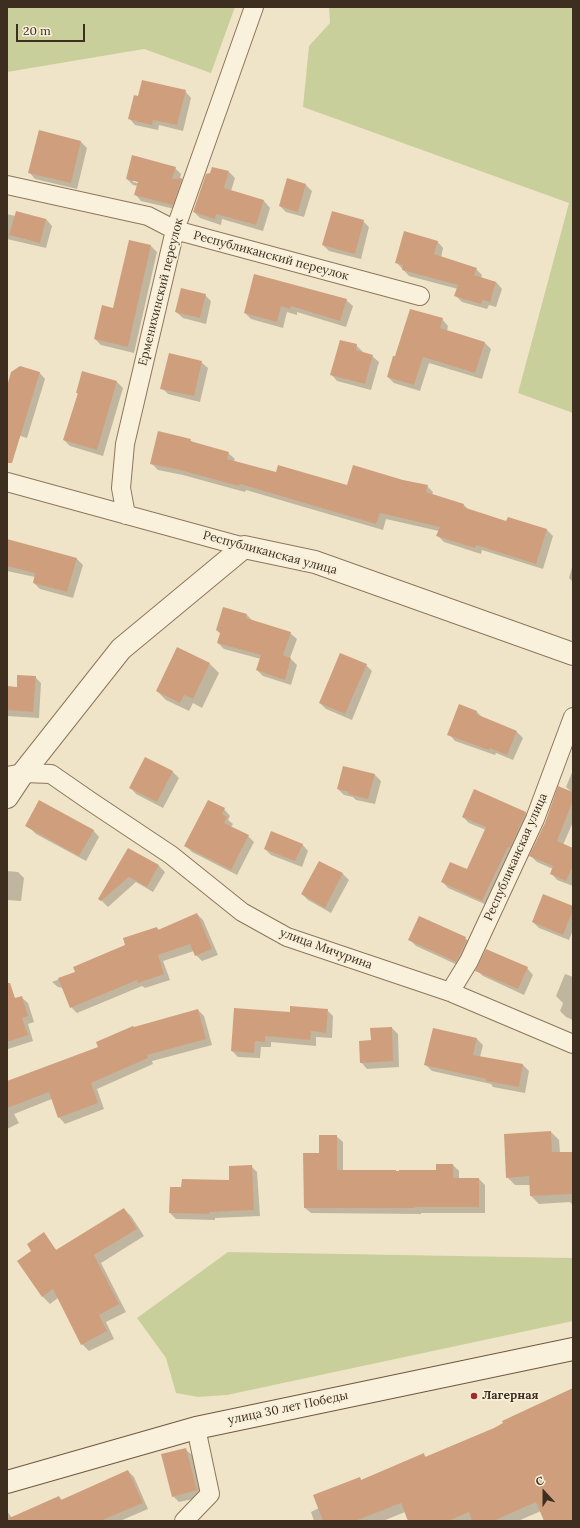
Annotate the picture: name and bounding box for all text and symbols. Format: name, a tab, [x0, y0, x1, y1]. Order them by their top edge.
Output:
scale bar	[18, 16, 87, 42]
text: 20 m	[23, 23, 51, 38]
street label: Ерменихинский переулок	[136, 217, 186, 367]
street label: Республиканский переулок	[192, 228, 350, 284]
street label: Республиканская улица	[201, 528, 339, 578]
street label: Республиканская улица	[481, 791, 551, 923]
street label: улица Мичурина	[278, 926, 374, 972]
street label: улица 30 лет Победы	[227, 1388, 349, 1428]
place label: Лагерная	[482, 1389, 539, 1403]
marker: Лагерная	[469, 1391, 479, 1401]
north arrow	[524, 1472, 564, 1512]
text: С	[534, 1473, 546, 1489]

